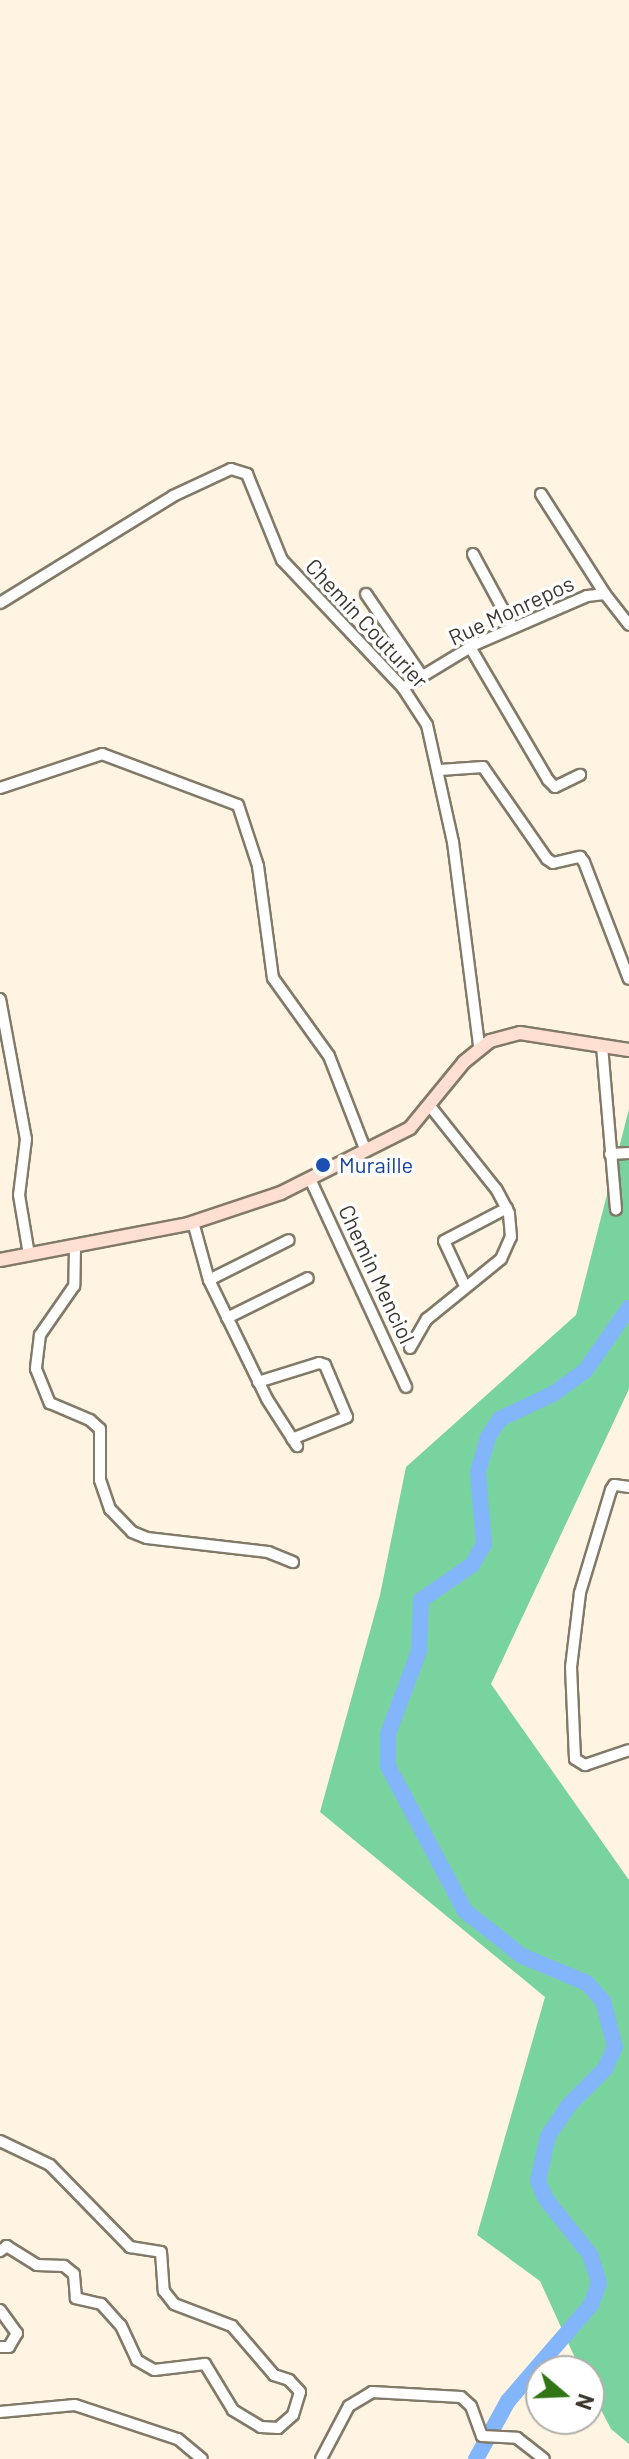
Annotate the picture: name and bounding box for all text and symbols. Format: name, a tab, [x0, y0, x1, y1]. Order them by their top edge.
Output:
street label: Chemin Couturier	[300, 553, 434, 693]
street label: Rue Monrepos	[444, 569, 578, 651]
place label: Muraille	[339, 1152, 413, 1178]
marker: Muraille	[314, 1156, 332, 1174]
street label: Chemin Menciol	[333, 1200, 421, 1348]
north arrow	[525, 2355, 605, 2435]
text: N	[571, 2391, 600, 2413]

